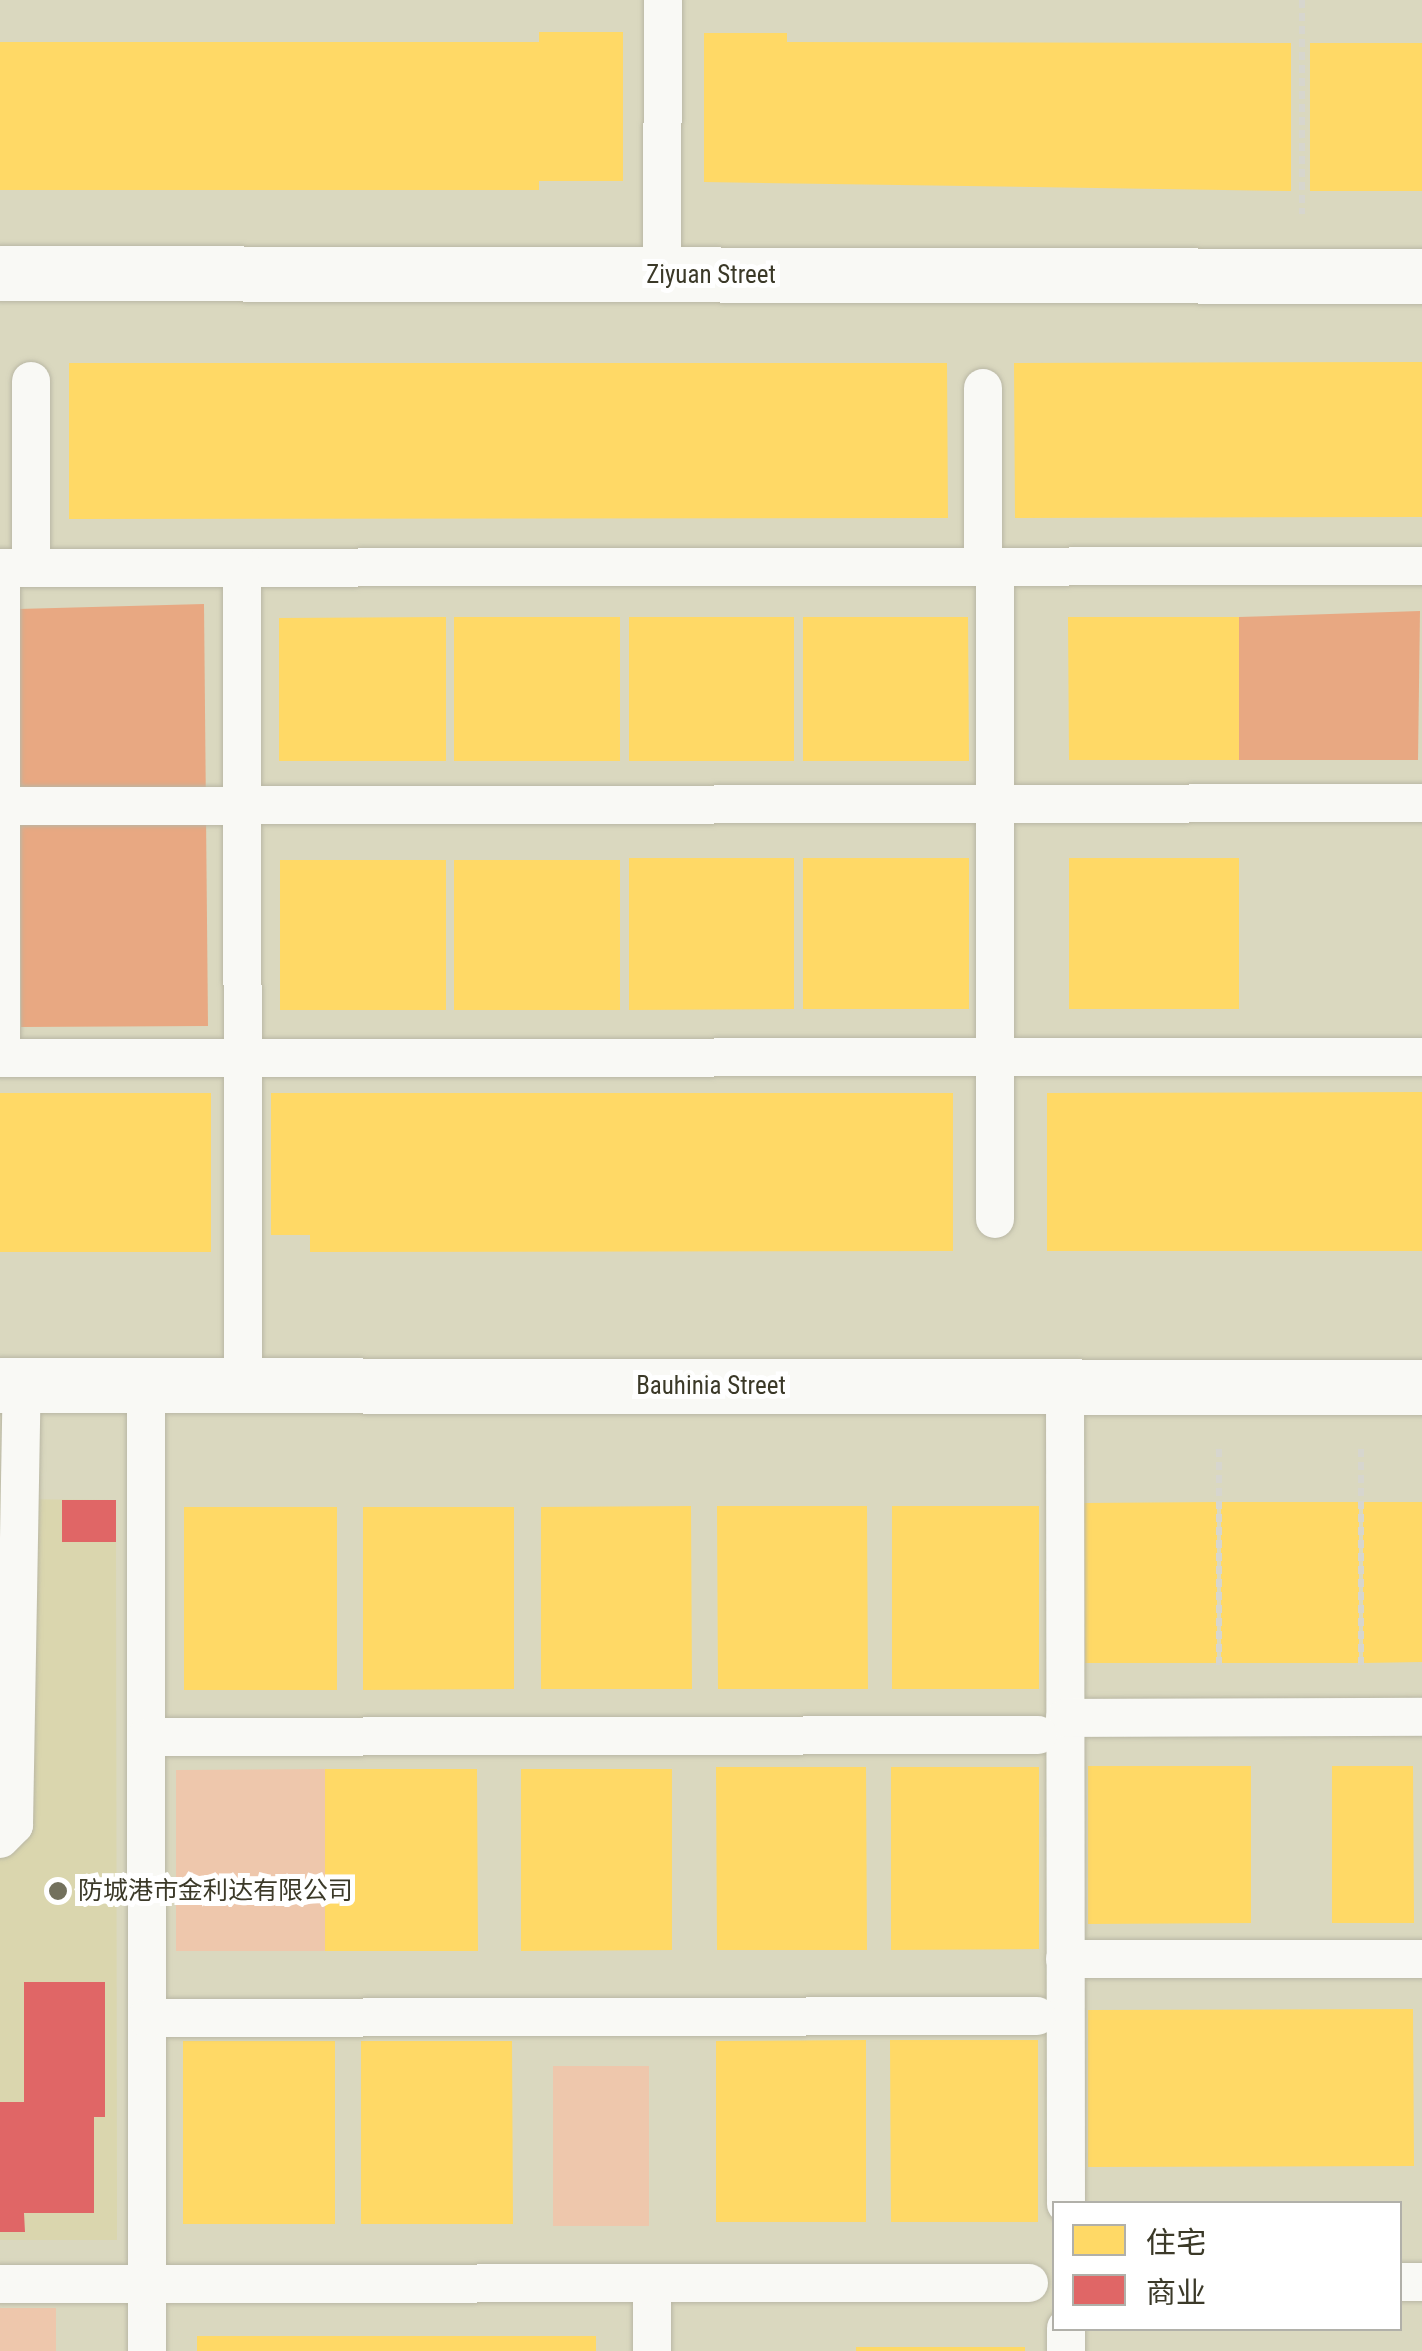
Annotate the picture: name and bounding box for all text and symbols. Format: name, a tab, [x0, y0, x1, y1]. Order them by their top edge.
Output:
street label: Ziyuan Street	[646, 260, 776, 290]
street label: Bauhinia Street	[636, 1371, 786, 1401]
place label: 防城港市金利达有限公司	[78, 1876, 353, 1906]
marker: 防城港市金利达有限公司	[47, 1880, 69, 1902]
legend	[1052, 2201, 1402, 2331]
text: 住宅	[1146, 2225, 1206, 2260]
text: 商业	[1146, 2275, 1206, 2310]

